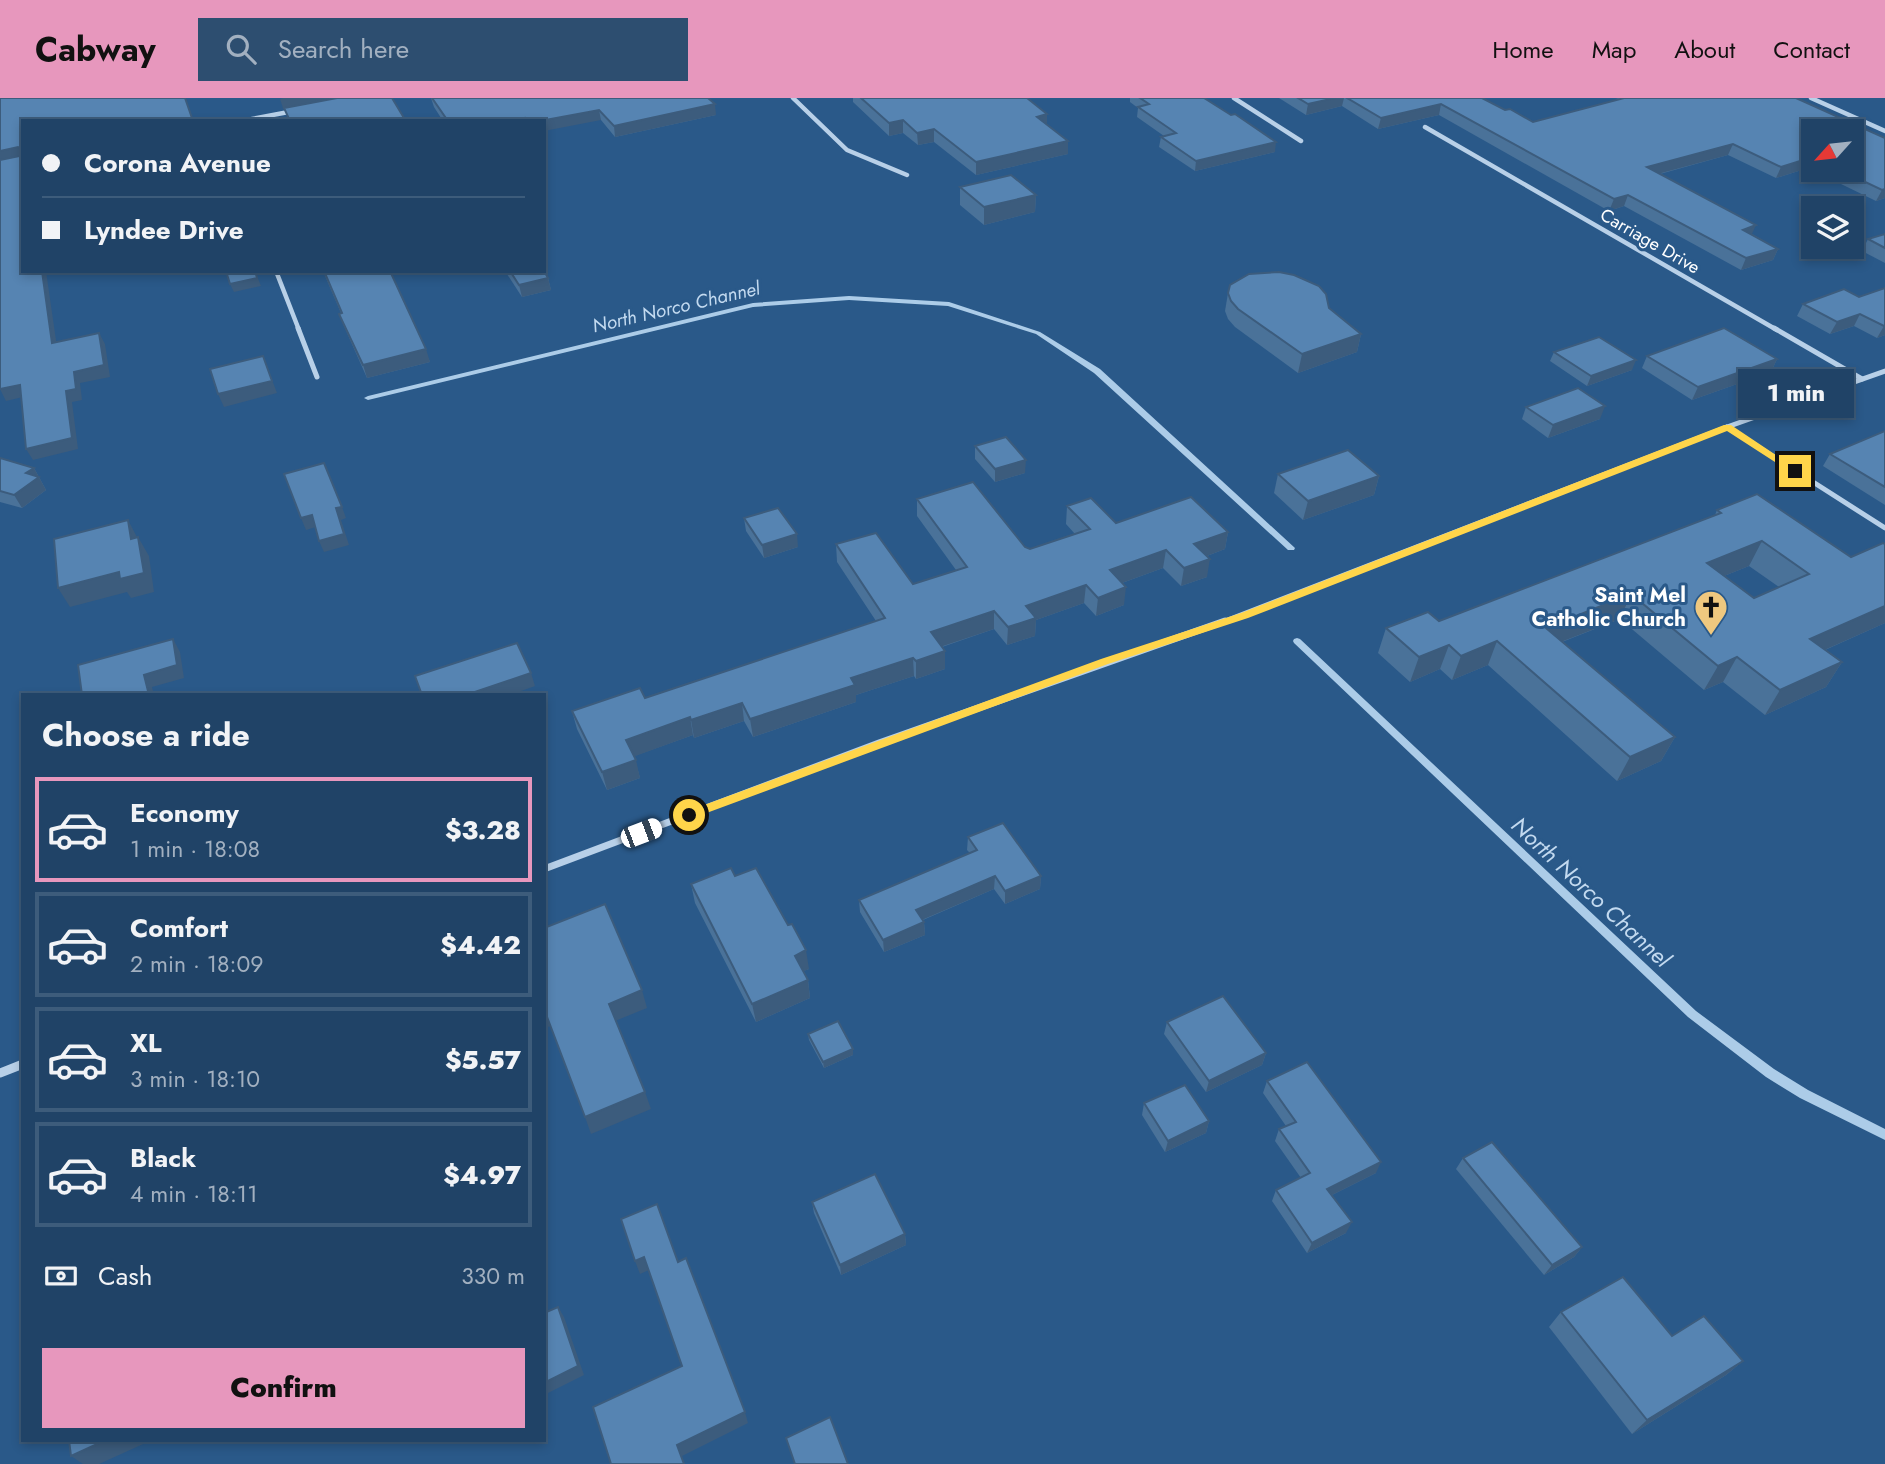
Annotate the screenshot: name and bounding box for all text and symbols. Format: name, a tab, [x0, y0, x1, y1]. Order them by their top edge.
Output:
search box	[198, 18, 688, 81]
text: Cabway	[35, 26, 156, 73]
icon: search	[222, 30, 260, 68]
text: Search here	[278, 30, 409, 68]
text: Home	[1492, 32, 1554, 67]
text: Map	[1592, 32, 1636, 67]
text: About	[1674, 32, 1735, 67]
text: Contact	[1773, 32, 1850, 67]
north arrow	[1801, 119, 1864, 182]
map controls	[1801, 119, 1864, 259]
text: Corona Avenue	[84, 144, 271, 182]
button: layers	[1801, 196, 1864, 259]
street label: Carriage Drive	[1595, 202, 1705, 280]
text: Lyndee Drive	[84, 211, 244, 249]
water label: North Norco Channel	[589, 274, 763, 339]
callout: 1 min	[1737, 370, 1853, 418]
text: 1 min	[1767, 376, 1825, 410]
route end	[1779, 455, 1811, 487]
place label: Saint Mel Catholic Church	[1531, 580, 1686, 634]
church icon: Saint Mel Catholic Church	[1692, 588, 1730, 637]
text: Choose a ride	[42, 712, 250, 758]
text: Economy	[130, 794, 239, 832]
icon: car	[46, 798, 109, 861]
route start	[673, 799, 705, 831]
water label: North Norco Channel	[1504, 809, 1679, 976]
text: $3.28	[445, 811, 521, 849]
car	[618, 816, 665, 850]
text: 1 min · 18:08	[130, 832, 260, 866]
text: Comfort	[130, 909, 228, 947]
icon: car	[46, 913, 109, 976]
text: $4.42	[440, 926, 521, 964]
text: 2 min · 18:09	[130, 947, 264, 981]
text: XL	[130, 1024, 162, 1062]
icon: car	[46, 1028, 109, 1091]
text: $5.57	[445, 1041, 521, 1079]
text: 3 min · 18:10	[130, 1062, 260, 1096]
text: Black	[130, 1139, 196, 1177]
icon: car	[46, 1143, 109, 1206]
text: $4.97	[443, 1156, 521, 1194]
text: 4 min · 18:11	[130, 1177, 258, 1211]
icon: cash	[42, 1257, 80, 1295]
text: Cash	[98, 1257, 152, 1295]
text: 330 m	[461, 1259, 525, 1293]
button: Confirm	[42, 1348, 525, 1428]

